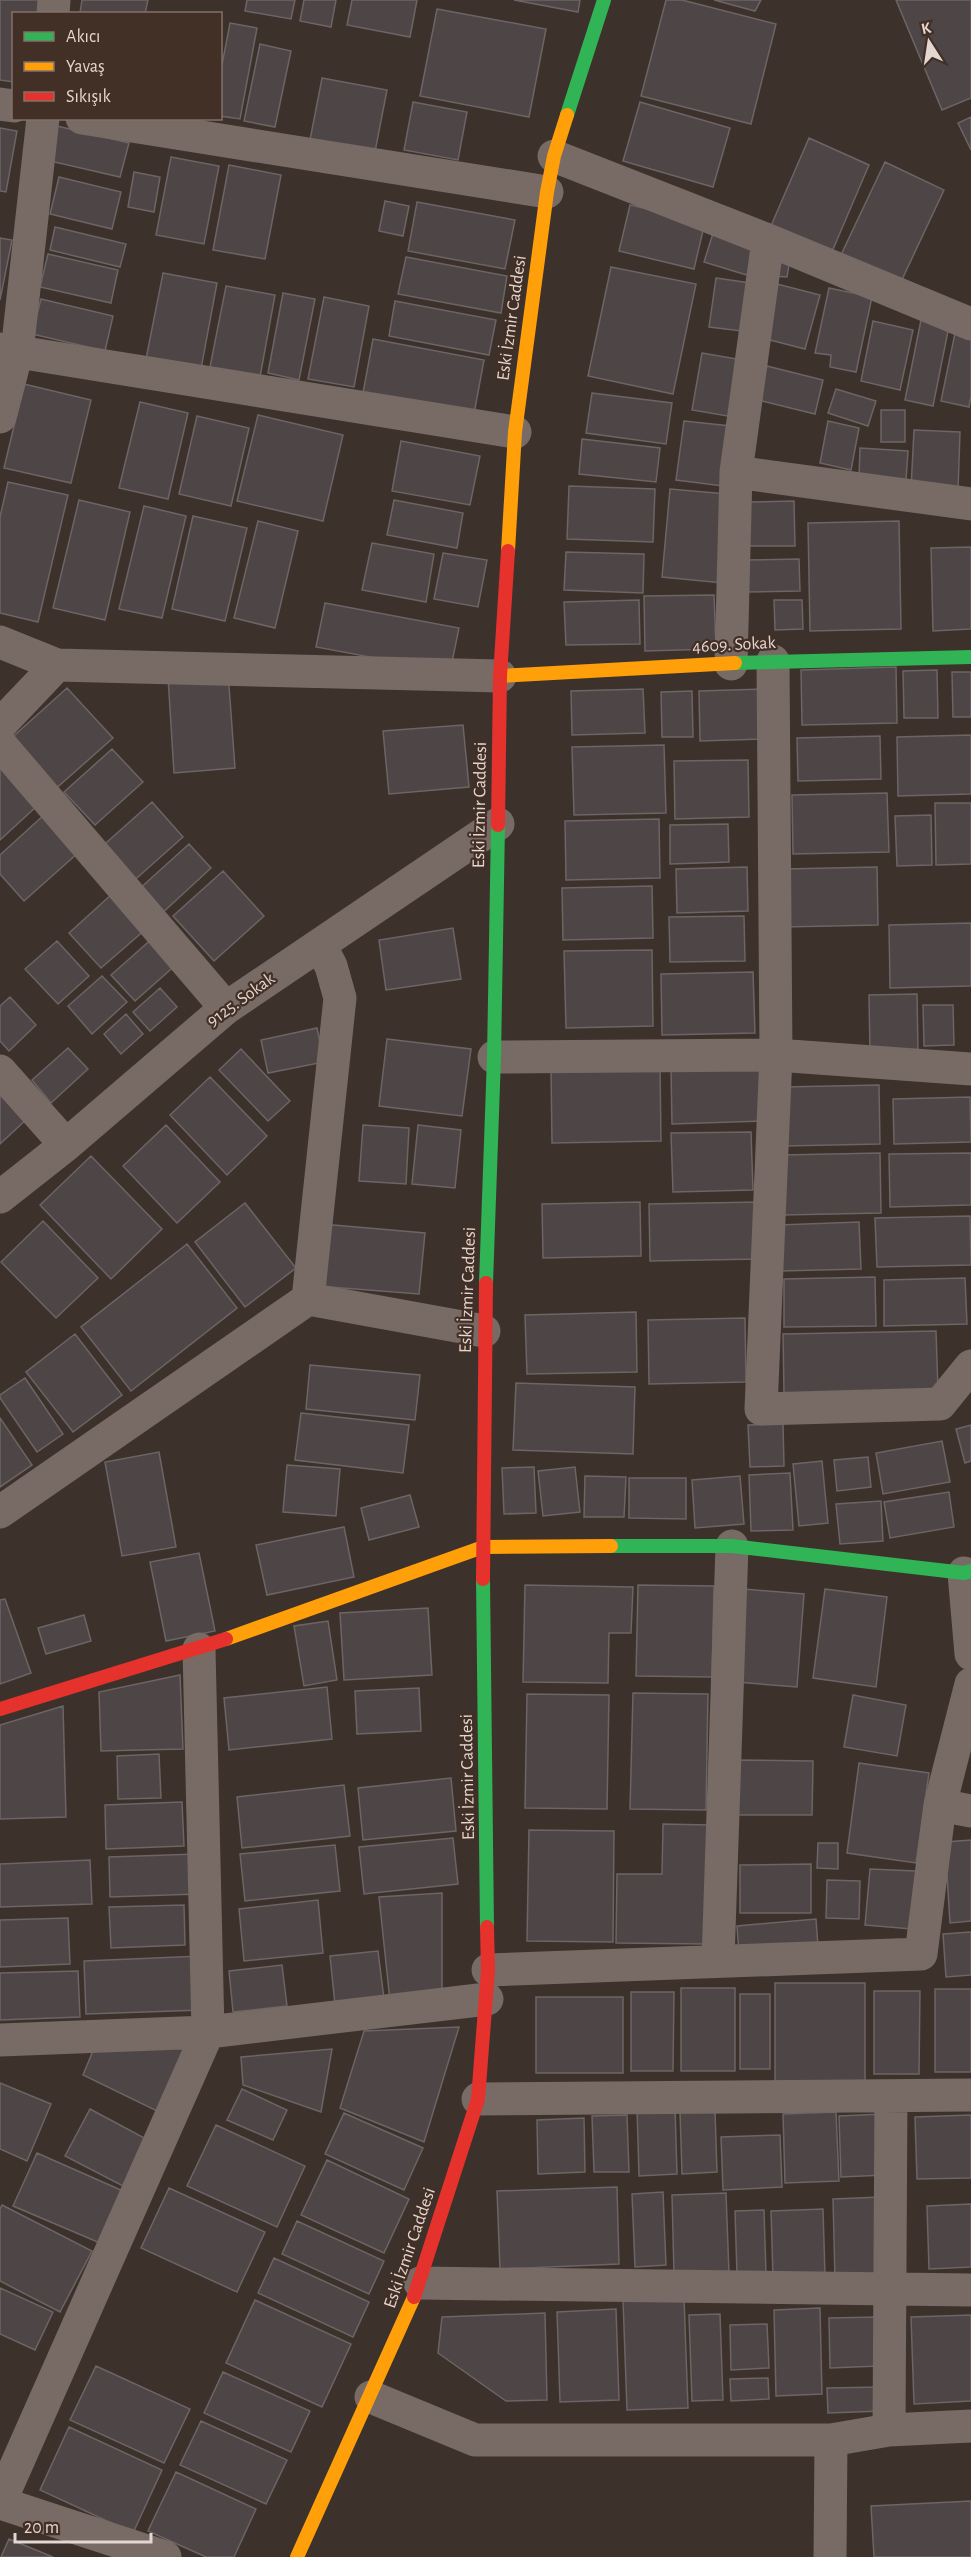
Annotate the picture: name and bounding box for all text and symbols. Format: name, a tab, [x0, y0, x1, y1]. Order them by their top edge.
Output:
legend	[12, 12, 222, 120]
north arrow	[899, 12, 959, 72]
text: K	[920, 19, 933, 37]
text: Akıcı	[66, 28, 100, 46]
text: Yavaş	[66, 58, 105, 76]
text: Sıkışık	[66, 88, 111, 106]
street label: Eski İzmir Caddesi	[492, 254, 530, 382]
street label: 4609. Sokak	[692, 634, 777, 656]
street label: Eski İzmir Caddesi	[468, 742, 490, 868]
street label: 9125. Sokak	[204, 969, 279, 1030]
street label: Eski İzmir Caddesi	[455, 1227, 479, 1353]
street label: Eski İzmir Caddesi	[456, 1714, 478, 1840]
street label: Eski İzmir Caddesi	[379, 2185, 439, 2311]
scale bar	[15, 2506, 152, 2544]
text: 20 m	[24, 2519, 59, 2537]

